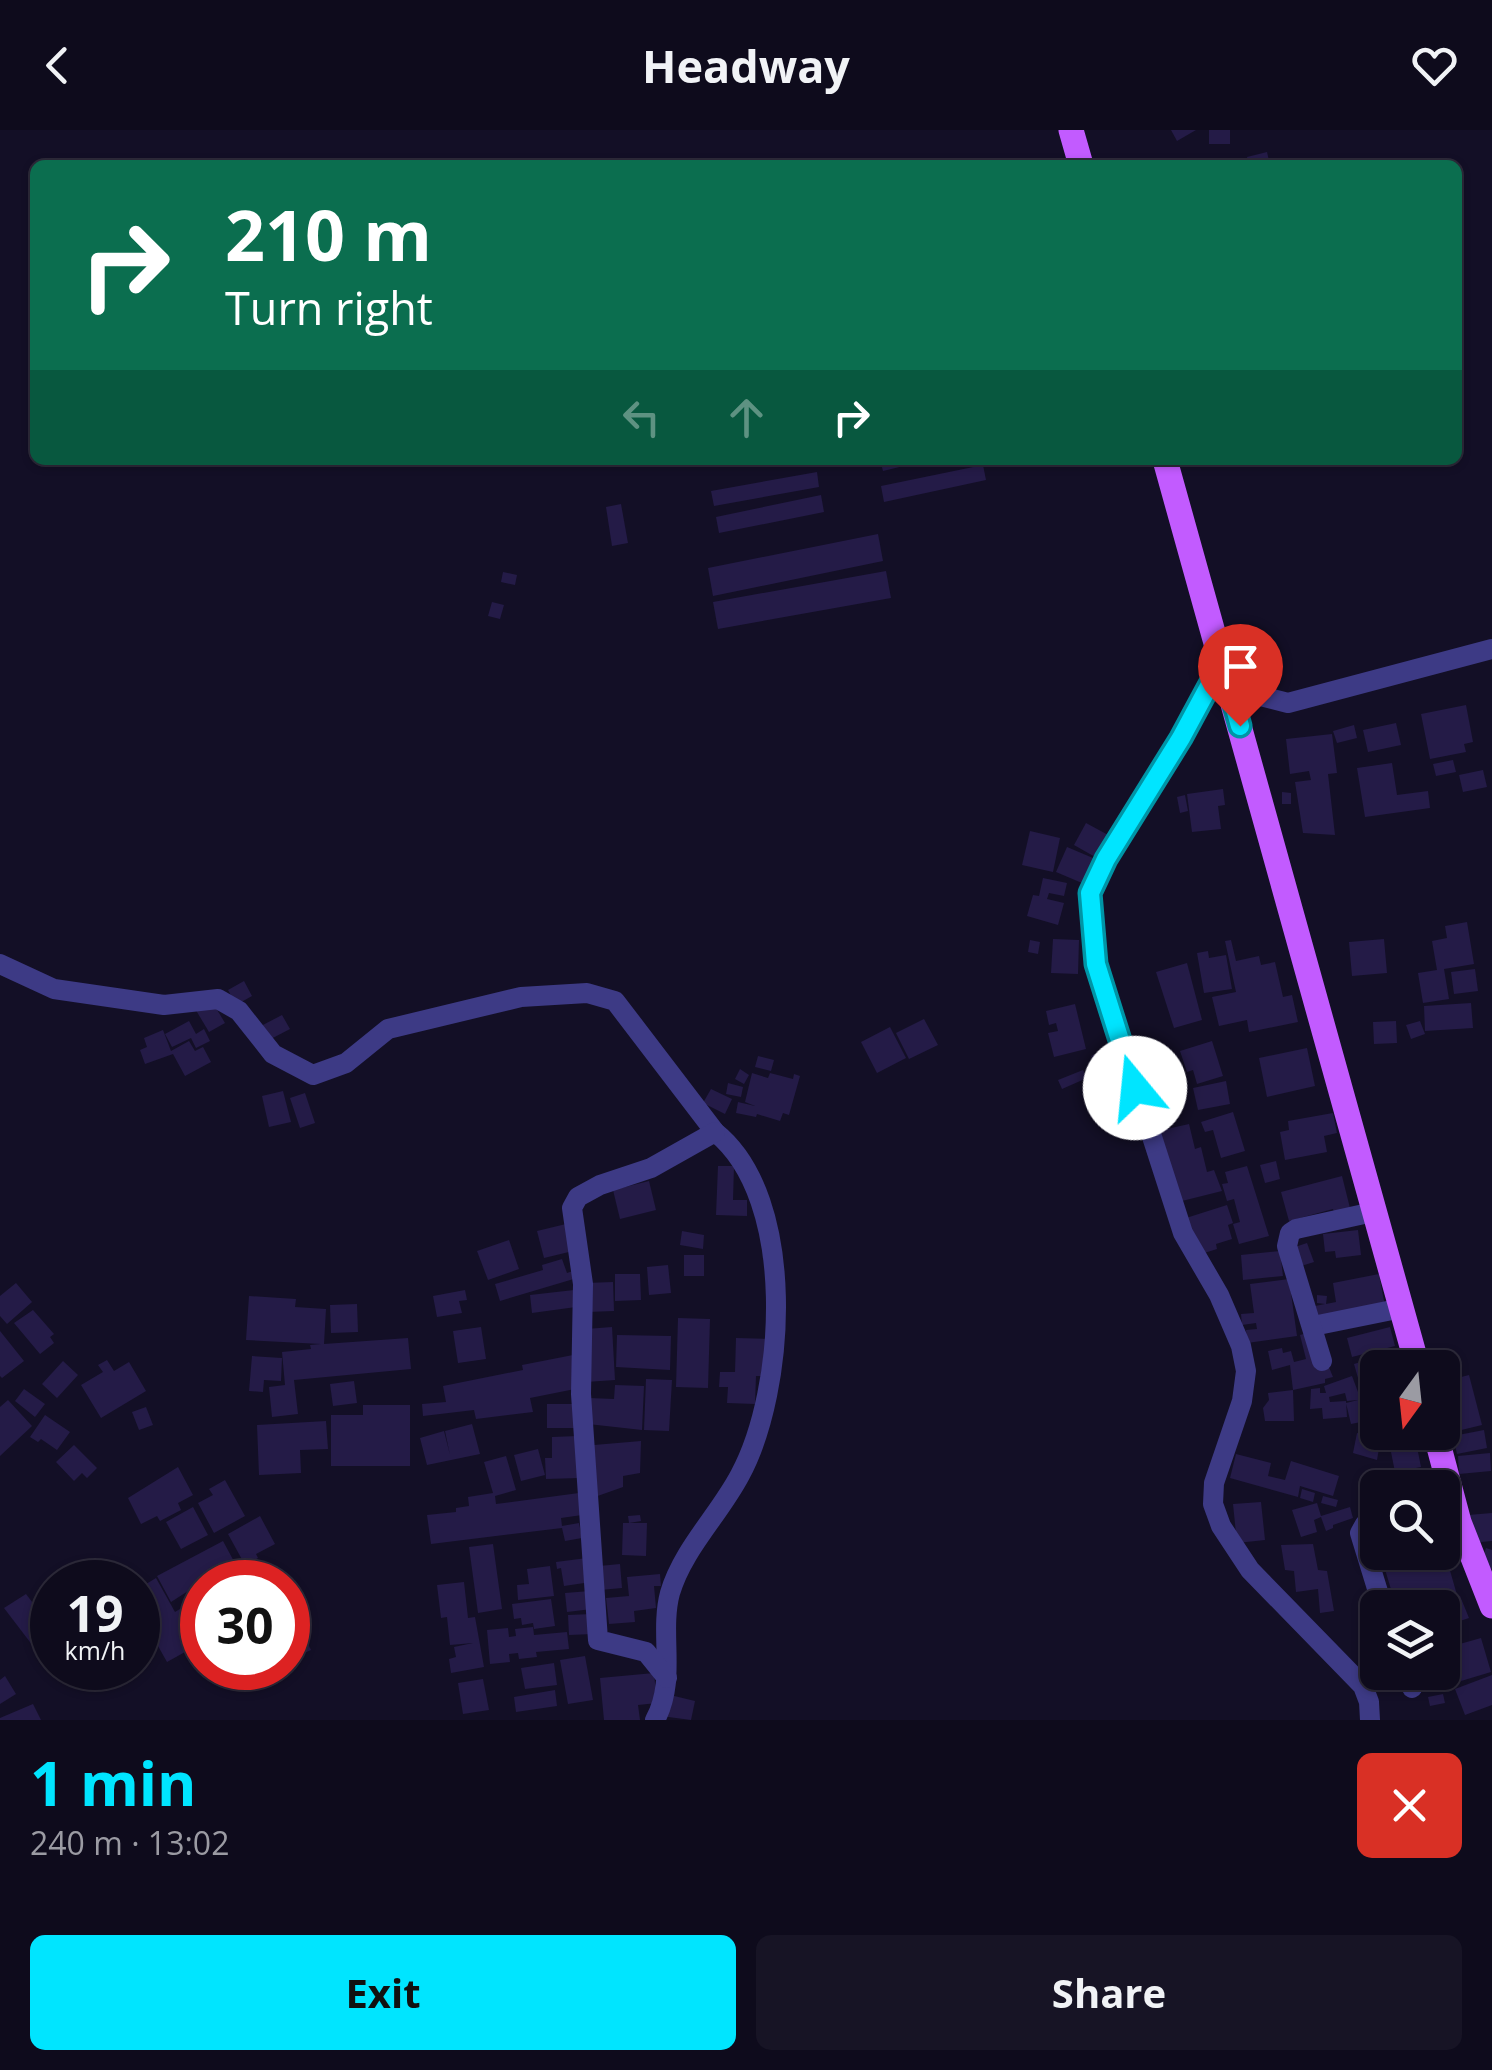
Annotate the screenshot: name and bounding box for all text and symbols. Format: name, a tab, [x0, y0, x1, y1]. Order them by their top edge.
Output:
text: Headway	[642, 35, 850, 96]
icon: back	[30, 38, 85, 93]
icon: heart	[1407, 38, 1462, 93]
text: 210 m	[225, 186, 432, 282]
icon: right	[60, 200, 190, 330]
text: Turn right	[225, 277, 433, 338]
icon: left	[614, 390, 669, 445]
icon: ahead	[719, 390, 774, 445]
icon: right	[824, 390, 879, 445]
pin	[1198, 624, 1283, 727]
icon: arrive	[1213, 639, 1268, 694]
position arrow	[1083, 1036, 1187, 1140]
north arrow	[1360, 1350, 1460, 1450]
map controls	[1360, 1350, 1460, 1690]
button: search	[1360, 1470, 1460, 1570]
speed limit sign: 30	[180, 1560, 310, 1690]
text: 19	[66, 1579, 124, 1647]
button: layers	[1360, 1590, 1460, 1690]
text: km/h	[65, 1633, 125, 1667]
text: 1 min	[30, 1742, 197, 1824]
button: close	[1357, 1753, 1462, 1858]
text: 240 m · 13:02	[30, 1821, 229, 1864]
button: Exit	[30, 1935, 736, 2050]
button: Share	[756, 1935, 1462, 2050]

